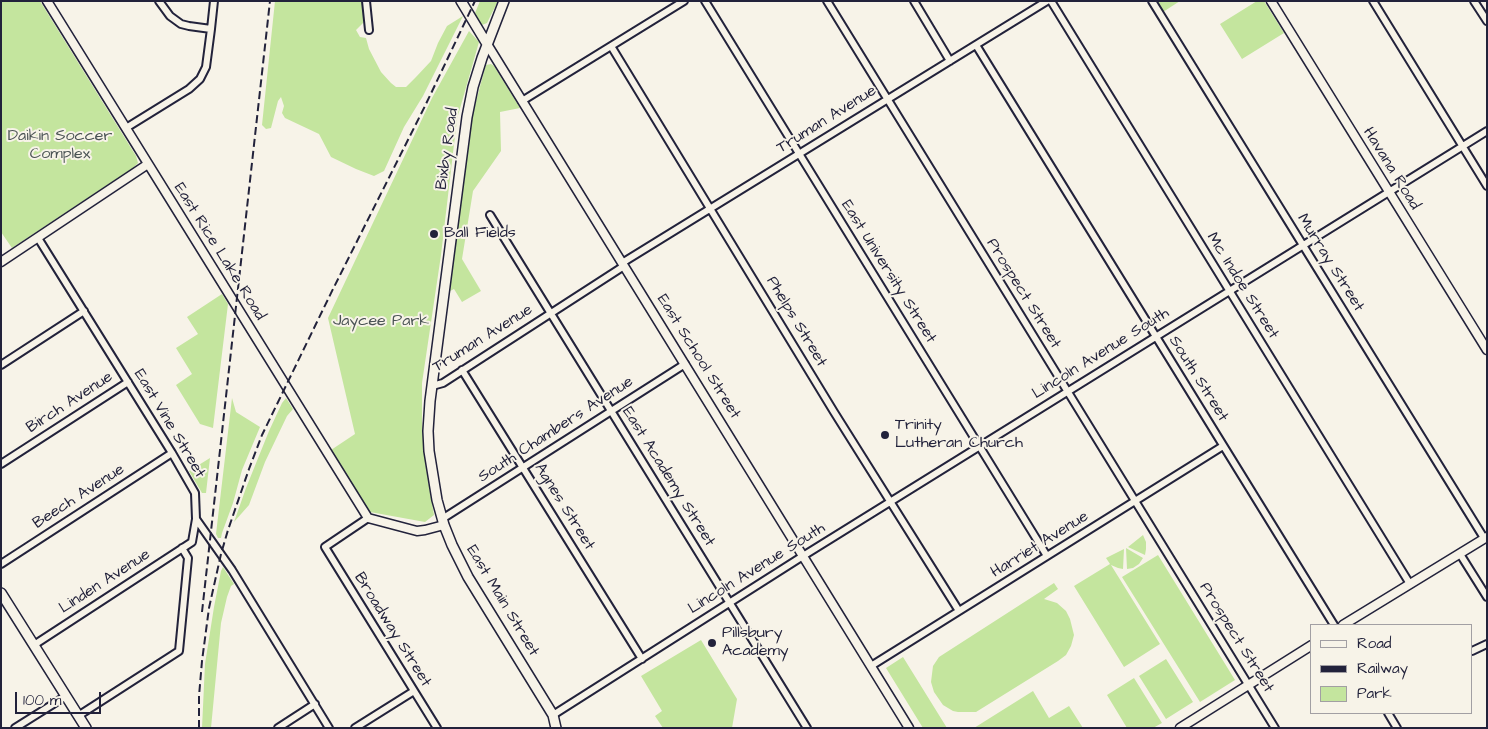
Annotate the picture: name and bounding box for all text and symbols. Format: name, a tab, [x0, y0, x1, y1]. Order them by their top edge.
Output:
street label: Truman Avenue	[774, 82, 880, 158]
street label: Bixby Road	[433, 107, 463, 191]
street label: Havana Road	[1358, 124, 1424, 214]
park label: Daikin Soccer Complex	[8, 127, 112, 165]
street label: East Rice Lake Road	[169, 180, 269, 324]
street label: East University Street	[836, 197, 940, 347]
street label: Murray Street	[1292, 211, 1368, 315]
place label: Ball Fields	[444, 224, 516, 244]
marker: Ball Fields	[428, 228, 440, 240]
street label: Mc Indoe Street	[1202, 229, 1282, 343]
street label: Prospect Street	[981, 235, 1065, 353]
street label: Phelps Street	[762, 273, 830, 371]
street label: East School Street	[652, 291, 744, 423]
street label: Truman Avenue	[430, 301, 536, 377]
street label: Lincoln Avenue South	[1029, 304, 1173, 404]
park label: Jaycee Park	[333, 312, 429, 332]
street label: South Street	[1164, 333, 1232, 425]
street label: East Vine Street	[129, 366, 209, 482]
street label: Birch Avenue	[23, 368, 117, 438]
street label: South Chambers Avenue	[475, 373, 637, 487]
street label: East Academy Street	[617, 404, 719, 550]
place label: Trinity Lutheran Church	[895, 416, 1023, 454]
marker: Trinity Lutheran Church	[879, 429, 891, 441]
street label: Beech Avenue	[30, 460, 128, 534]
street label: Agnes Street	[530, 460, 598, 554]
street label: Harriet Avenue	[988, 507, 1092, 583]
street label: Lincoln Avenue South	[685, 519, 829, 619]
street label: East Main Street	[461, 542, 543, 660]
street label: Linden Avenue	[56, 545, 154, 619]
street label: Broadway Street	[349, 569, 435, 691]
street label: Prospect Street	[1194, 579, 1278, 697]
place label: Pillsbury Academy	[722, 624, 789, 662]
legend	[1310, 624, 1473, 714]
text: Road	[1357, 633, 1391, 654]
marker: Pillsbury Academy	[706, 637, 718, 649]
text: Railway	[1357, 658, 1408, 679]
scale bar	[18, 682, 104, 714]
text: Park	[1357, 683, 1392, 704]
text: 100 m	[23, 690, 62, 711]

